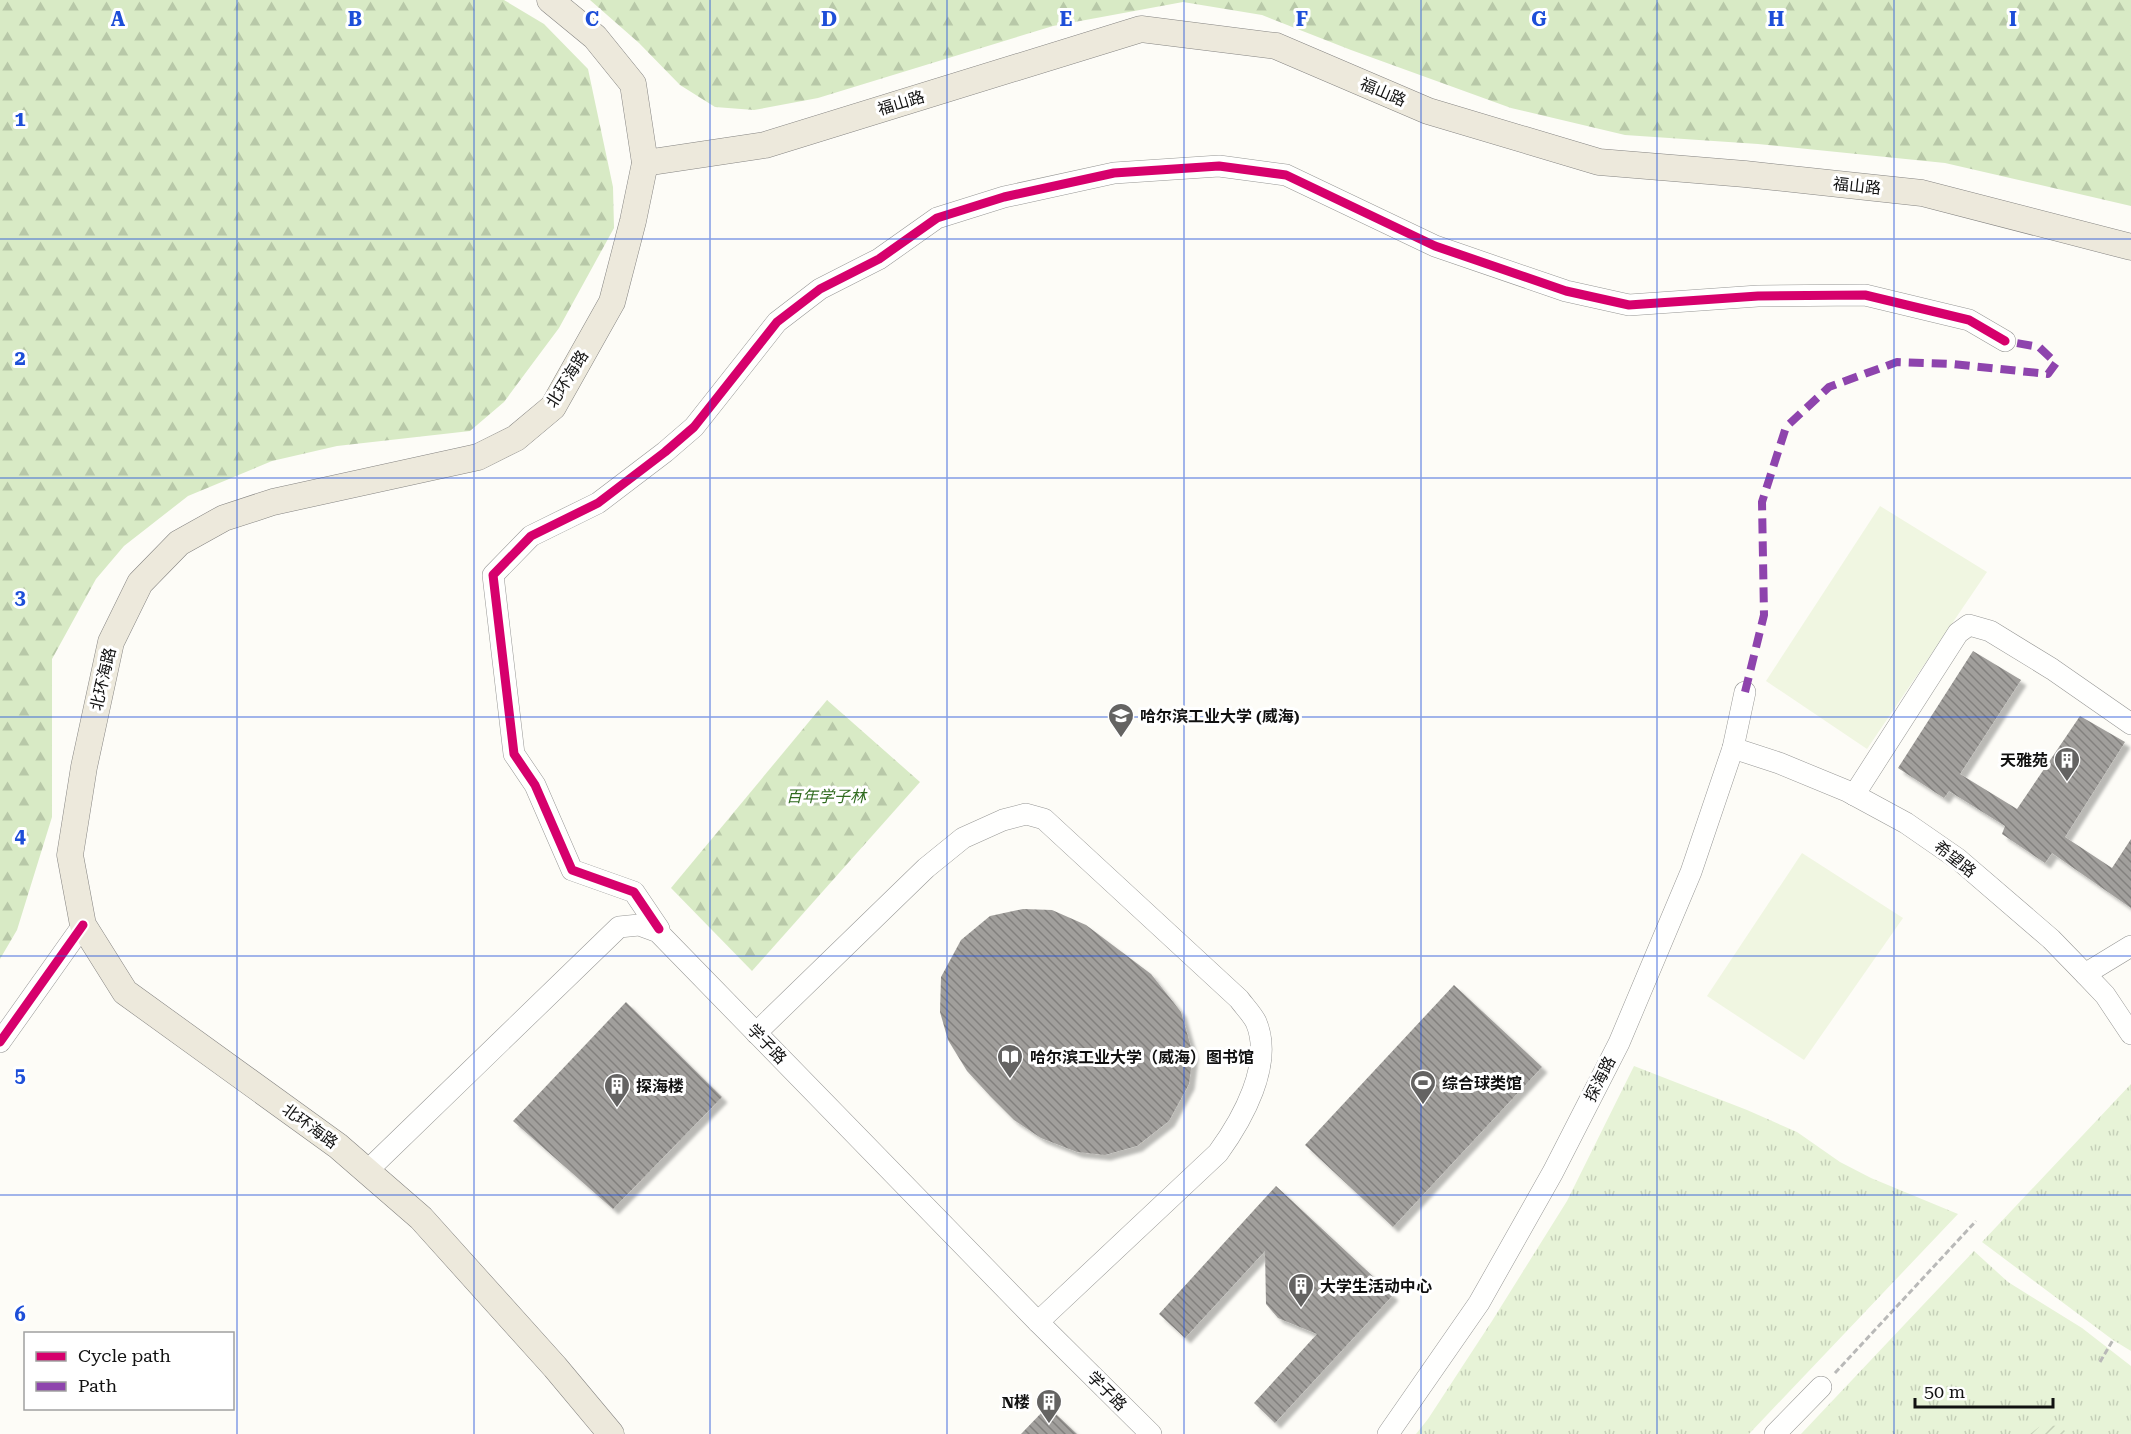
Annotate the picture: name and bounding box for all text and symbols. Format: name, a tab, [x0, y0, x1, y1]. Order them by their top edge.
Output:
text: A	[111, 7, 126, 31]
text: B	[348, 7, 362, 31]
text: C	[585, 7, 599, 31]
text: D	[821, 7, 837, 31]
text: E	[1060, 7, 1073, 31]
text: F	[1296, 7, 1308, 31]
text: G	[1531, 7, 1547, 31]
text: H	[1768, 7, 1784, 31]
text: I	[2009, 7, 2017, 31]
street label: 福山路	[1357, 74, 1409, 110]
street label: 福山路	[875, 87, 927, 119]
text: 1	[14, 107, 26, 131]
street label: 福山路	[1832, 174, 1882, 198]
text: 2	[14, 346, 26, 370]
street label: 北环海路	[542, 347, 592, 411]
text: 3	[14, 585, 26, 609]
street label: 北环海路	[87, 646, 119, 712]
school or university icon: 哈尔滨工业大学 (威海)	[1106, 701, 1136, 739]
place label: 哈尔滨工业大学 (威海)	[1140, 707, 1300, 726]
building icon: 天雅苑	[2052, 745, 2082, 783]
place label: 天雅苑	[2000, 751, 2048, 770]
park label: 百年学子林	[786, 787, 868, 806]
text: 4	[14, 824, 26, 848]
street label: 希望路	[1930, 837, 1980, 881]
street label: 学子路	[743, 1020, 791, 1068]
library icon: 哈尔滨工业大学（威海）图书馆	[995, 1042, 1025, 1080]
place label: 哈尔滨工业大学（威海）图书馆	[1030, 1048, 1254, 1067]
street label: 探海路	[1581, 1053, 1619, 1105]
text: 5	[14, 1063, 26, 1087]
sports icon: 综合球类馆	[1408, 1068, 1438, 1106]
building icon: 探海楼	[602, 1071, 632, 1109]
place label: 综合球类馆	[1442, 1074, 1522, 1093]
place label: 探海楼	[636, 1077, 684, 1096]
street label: 北环海路	[279, 1100, 341, 1152]
building icon: 大学生活动中心	[1286, 1271, 1316, 1309]
place label: 大学生活动中心	[1320, 1277, 1432, 1296]
text: 6	[14, 1302, 26, 1326]
legend	[24, 1332, 234, 1410]
text: Cycle path	[78, 1345, 171, 1366]
street label: 学子路	[1083, 1367, 1131, 1415]
scale bar	[1915, 1371, 2053, 1409]
text: Path	[78, 1375, 117, 1396]
text: 50 m	[1924, 1381, 1965, 1402]
building icon: N楼	[1034, 1387, 1064, 1425]
place label: N楼	[1002, 1393, 1030, 1412]

